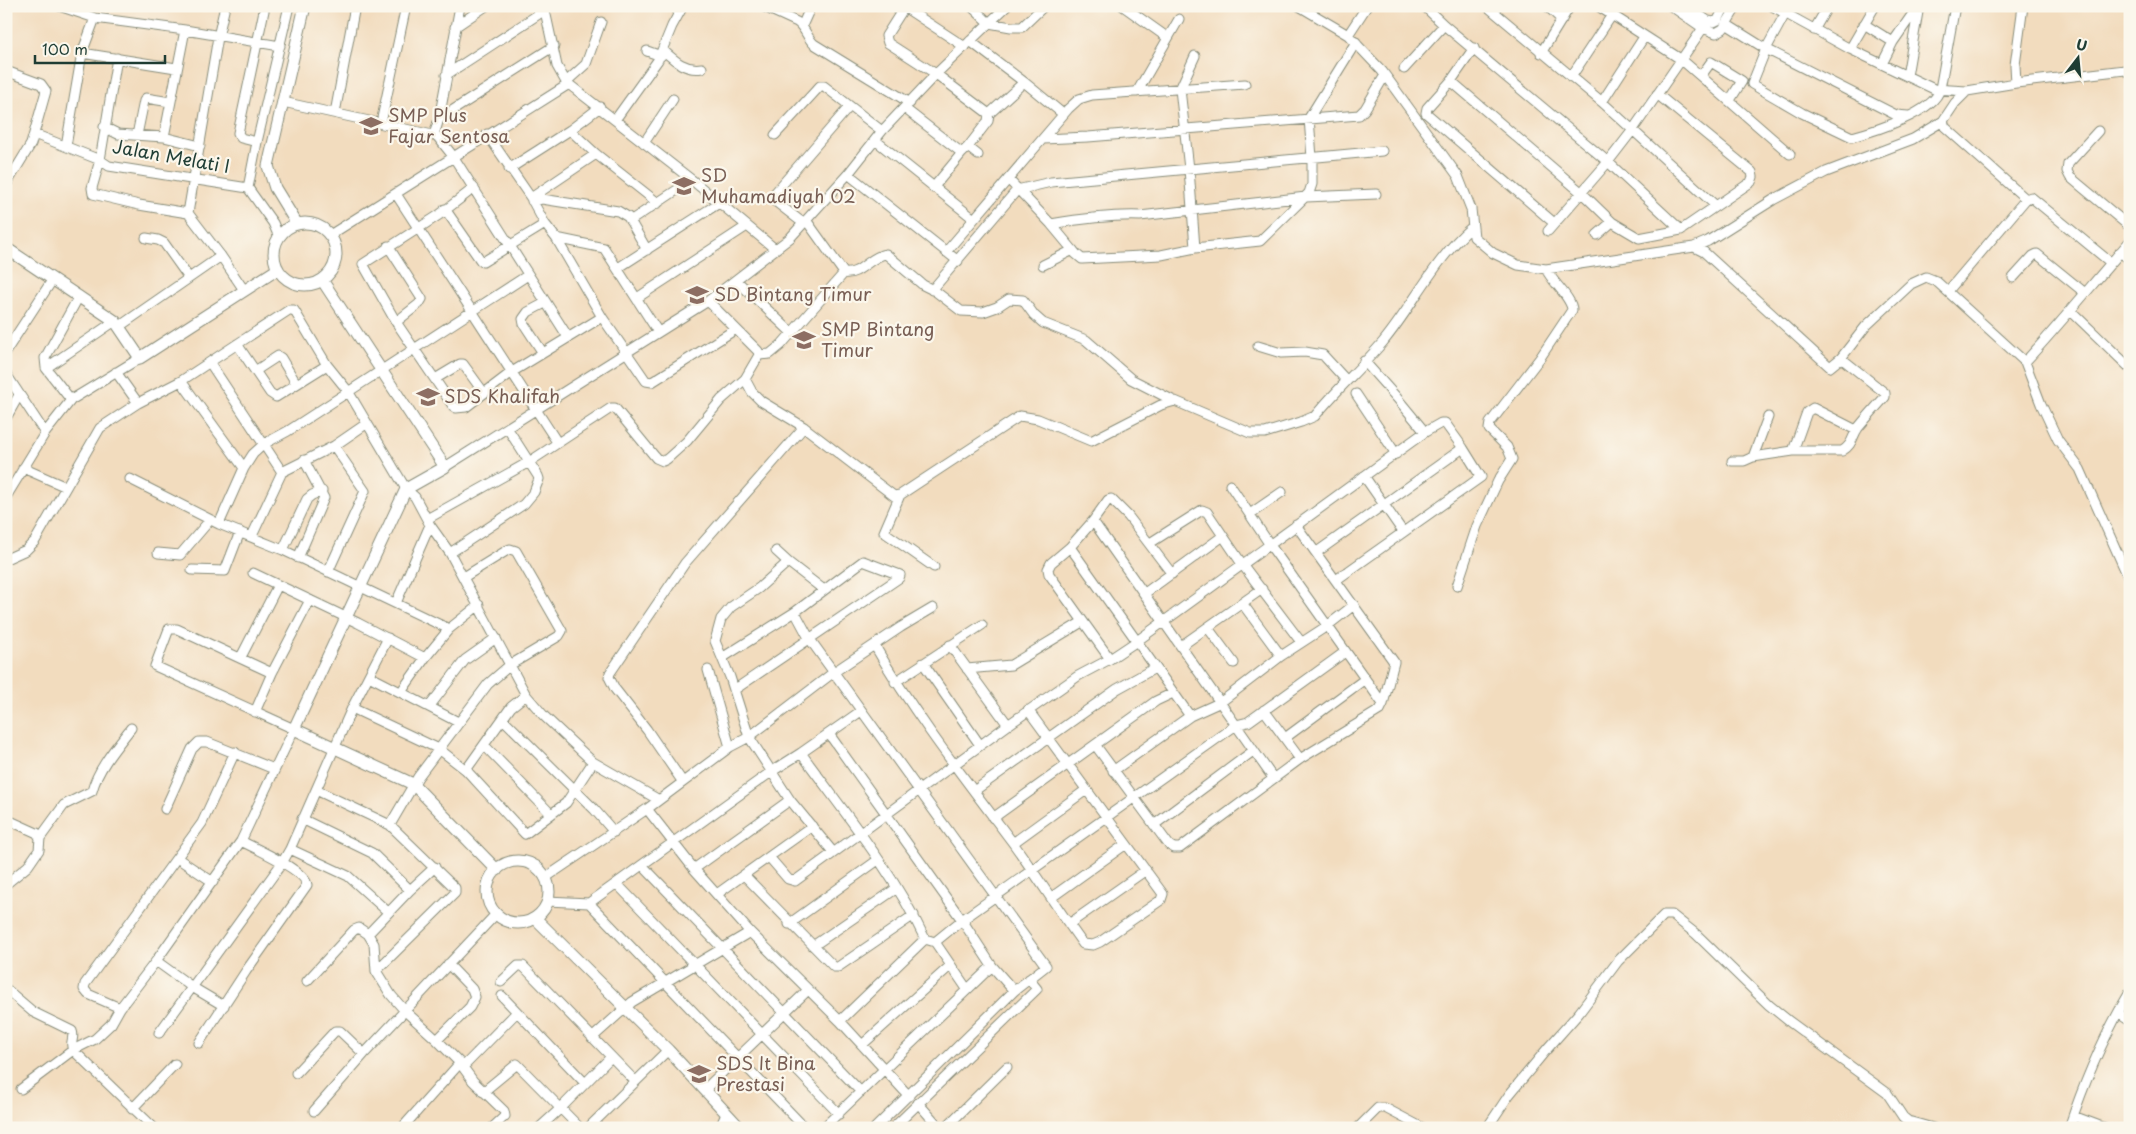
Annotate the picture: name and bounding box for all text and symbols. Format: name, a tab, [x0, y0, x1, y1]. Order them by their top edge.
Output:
scale bar	[35, 32, 165, 64]
north arrow	[2054, 32, 2104, 82]
text: U	[2074, 33, 2090, 57]
text: 100 m	[42, 37, 88, 60]
place label: SMP Plus Fajar Sentosa	[388, 101, 510, 149]
school or university icon: SMP Plus Fajar Sentosa	[358, 113, 384, 139]
street label: Jalan Melati I	[110, 132, 232, 179]
place label: SD Muhamadiyah 02	[701, 161, 856, 209]
school or university icon: SD Muhamadiyah 02	[671, 173, 697, 199]
place label: SD Bintang Timur	[714, 280, 872, 307]
school or university icon: SD Bintang Timur	[684, 282, 710, 308]
place label: SMP Bintang Timur	[821, 315, 934, 363]
school or university icon: SMP Bintang Timur	[791, 327, 817, 353]
place label: SDS Khalifah	[444, 382, 560, 409]
school or university icon: SDS Khalifah	[415, 384, 441, 410]
place label: SDS It Bina Prestasi	[716, 1049, 816, 1097]
school or university icon: SDS It Bina Prestasi	[686, 1061, 712, 1087]

